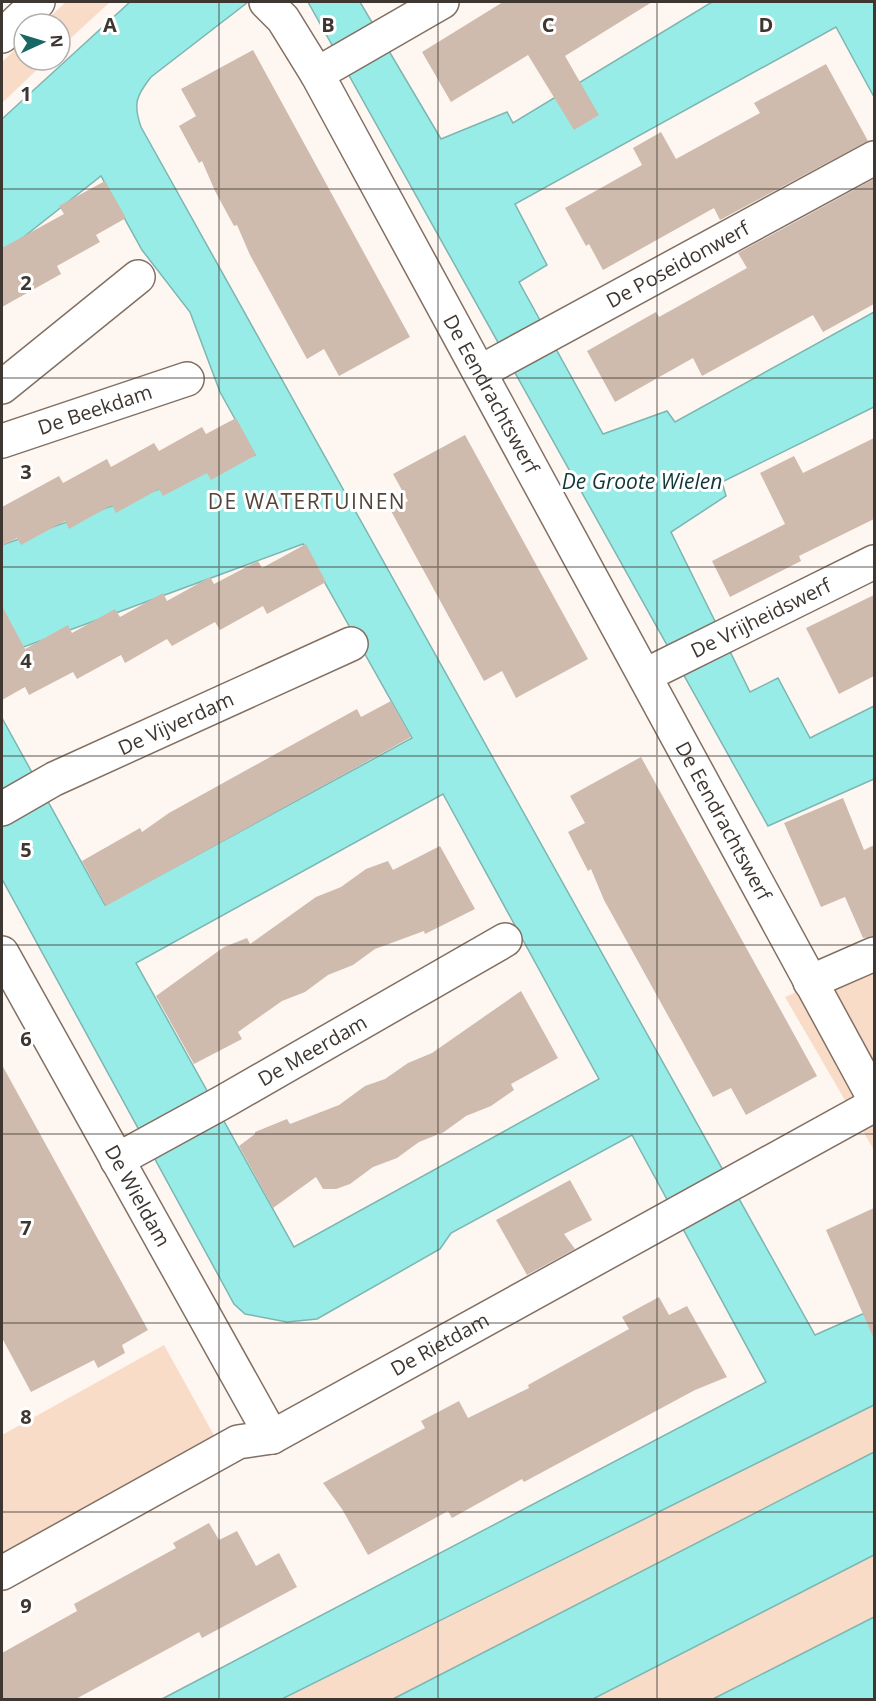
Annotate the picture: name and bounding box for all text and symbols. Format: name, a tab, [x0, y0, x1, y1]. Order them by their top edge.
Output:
text: A	[103, 11, 117, 38]
text: B	[321, 11, 335, 38]
text: C	[542, 11, 555, 38]
text: D	[759, 11, 773, 38]
north arrow	[12, 12, 72, 72]
text: N	[46, 34, 68, 48]
text: 1	[20, 80, 32, 107]
street label: De Poseidonwerf	[601, 214, 755, 314]
text: 2	[20, 269, 32, 296]
street label: De Eendrachtswerf	[437, 309, 546, 479]
street label: De Beekdam	[34, 378, 155, 441]
text: 3	[20, 458, 32, 485]
water label: De Groote Wielen	[562, 467, 722, 495]
district label: DE WATERTUINEN	[208, 487, 406, 515]
street label: De Vrijheidswerf	[686, 571, 836, 664]
text: 4	[20, 647, 32, 674]
street label: De Vijverdam	[114, 685, 238, 761]
street label: De Eendrachtswerf	[670, 736, 779, 906]
text: 5	[20, 836, 32, 863]
street label: De Meerdam	[253, 1008, 372, 1092]
text: 6	[20, 1025, 32, 1052]
street label: De Wieldam	[99, 1140, 177, 1251]
text: 7	[20, 1214, 32, 1241]
street label: De Rietdam	[386, 1306, 494, 1382]
text: 8	[20, 1403, 32, 1430]
text: 9	[20, 1592, 32, 1619]

